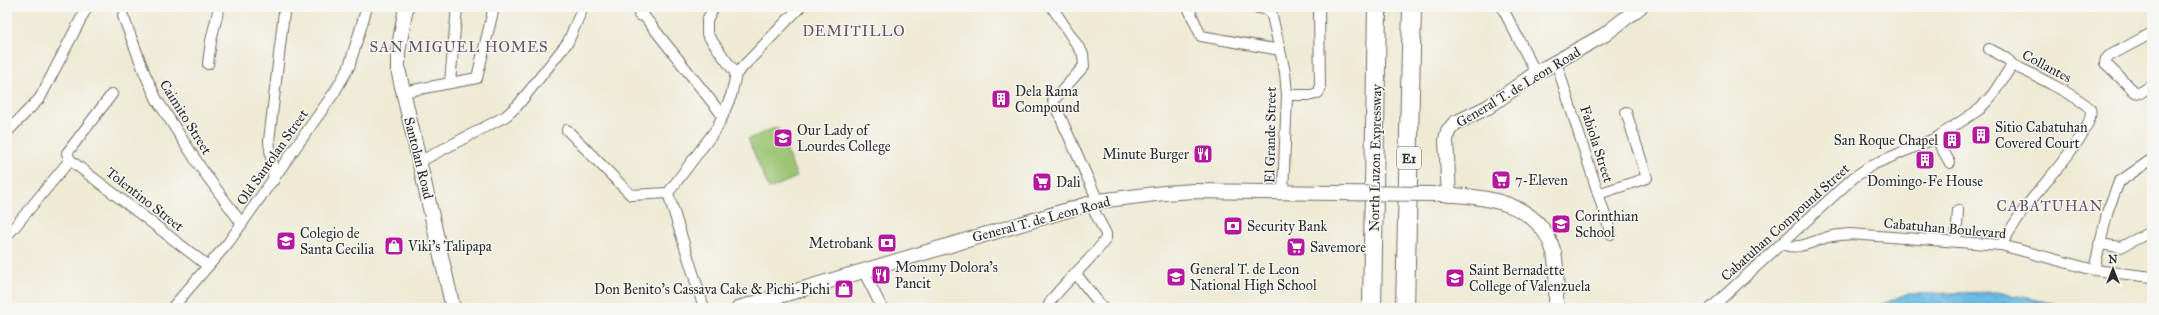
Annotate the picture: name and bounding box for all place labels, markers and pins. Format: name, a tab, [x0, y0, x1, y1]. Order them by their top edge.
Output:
place label: Dela Rama Compound	[1015, 83, 1080, 116]
building icon: Dela Rama Compound	[990, 88, 1012, 110]
place label: Sitio Cabatuhan Covered Court	[1995, 119, 2088, 152]
place label: Our Lady of Lourdes College	[797, 122, 891, 155]
building icon: Sitio Cabatuhan Covered Court	[1970, 124, 1992, 146]
school or university icon: Our Lady of Lourdes College	[772, 127, 794, 149]
building icon: San Roque Chapel	[1941, 129, 1963, 151]
place label: San Roque Chapel	[1834, 132, 1938, 150]
restaurant icon: Minute Burger	[1192, 143, 1214, 165]
place label: Minute Burger	[1102, 146, 1190, 163]
building icon: Domingo-Fe House	[1914, 149, 1936, 171]
supermarket icon: 7-Eleven	[1490, 169, 1512, 191]
supermarket icon: Dali	[1031, 171, 1053, 193]
place label: 7-Eleven	[1515, 172, 1568, 189]
place label: Domingo-Fe House	[1867, 173, 1983, 190]
place label: Dali	[1056, 174, 1081, 191]
place label: Corinthian School	[1575, 208, 1639, 241]
school or university icon: Corinthian School	[1550, 213, 1572, 235]
bank icon: Security Bank	[1222, 215, 1244, 237]
place label: Security Bank	[1247, 218, 1328, 235]
place label: Colegio de Santa Cecilia	[300, 225, 374, 258]
school or university icon: Colegio de Santa Cecilia	[275, 230, 297, 252]
bank icon: Metrobank	[876, 232, 898, 254]
shop icon: Viki's Talipapa	[383, 235, 405, 257]
place label: Metrobank	[809, 235, 873, 252]
supermarket icon: Savemore	[1285, 236, 1307, 258]
place label: Viki's Talipapa	[407, 238, 492, 255]
place label: Savemore	[1310, 239, 1366, 256]
place label: Mommy Dolora's Pancit	[895, 259, 998, 292]
place label: General T. de Leon National High School	[1190, 261, 1317, 294]
place label: Saint Bernadette College of Valenzuela	[1469, 262, 1590, 295]
restaurant icon: Mommy Dolora's Pancit	[870, 264, 892, 286]
school or university icon: General T. de Leon National High School	[1165, 266, 1187, 288]
school or university icon: Saint Bernadette College of Valenzuela	[1444, 267, 1466, 289]
shop icon: Don Benito's Cassava Cake & Pichi-Pichi	[833, 278, 855, 300]
place label: Don Benito's Cassava Cake & Pichi-Pichi	[594, 281, 830, 298]

